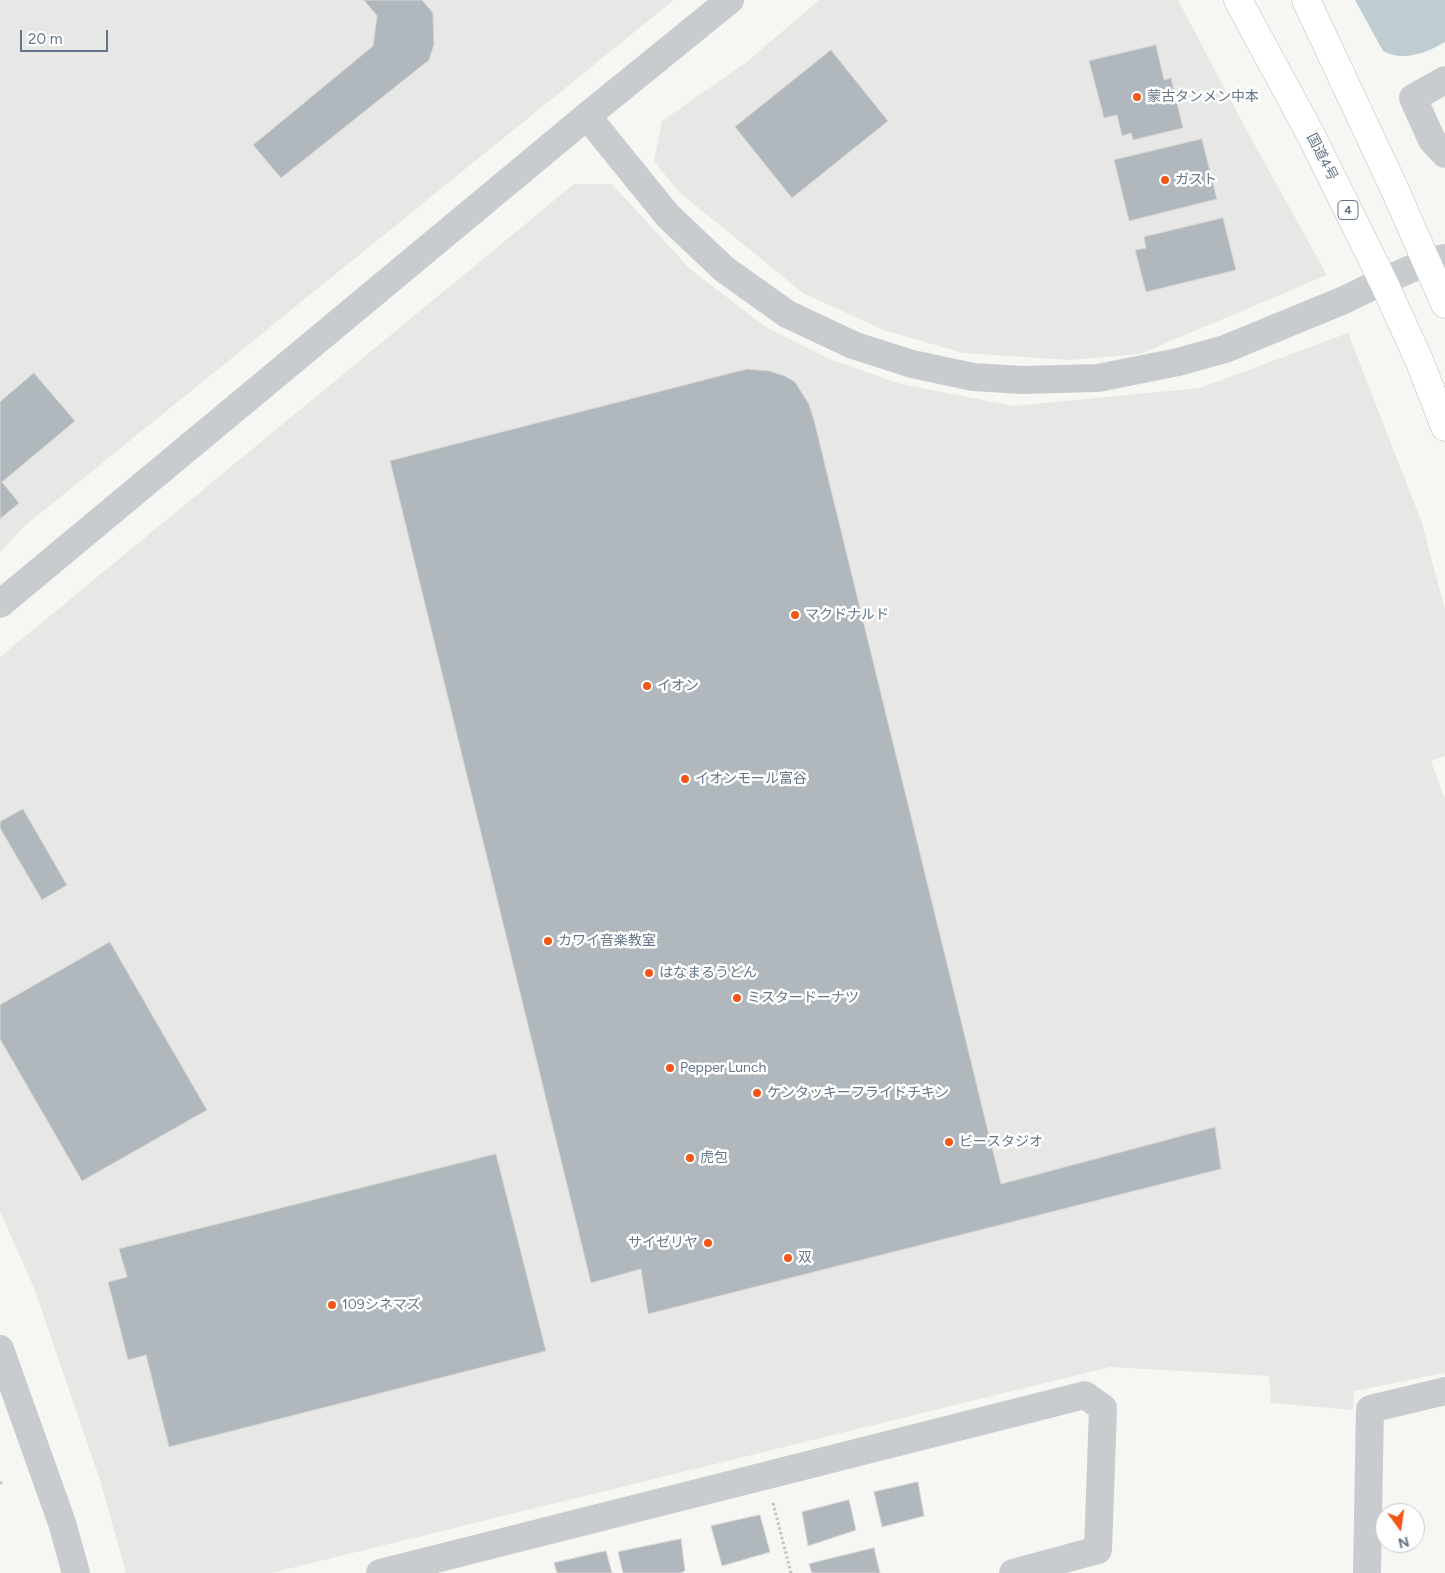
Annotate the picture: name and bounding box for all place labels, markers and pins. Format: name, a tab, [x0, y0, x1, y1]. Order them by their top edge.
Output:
place label: 蒙古タンメン中本	[1147, 89, 1259, 105]
marker: 蒙古タンメン中本	[1131, 91, 1143, 103]
place label: ガスト	[1175, 172, 1217, 188]
marker: ガスト	[1159, 174, 1171, 186]
place label: マクドナルド	[805, 607, 889, 623]
marker: マクドナルド	[789, 609, 801, 621]
place label: イオン	[657, 678, 699, 694]
marker: イオン	[641, 680, 653, 692]
place label: イオンモール富谷	[695, 771, 807, 787]
marker: イオンモール富谷	[679, 773, 691, 785]
place label: カワイ音楽教室	[558, 933, 656, 949]
marker: カワイ音楽教室	[542, 935, 554, 947]
place label: はなまるうどん	[659, 965, 757, 981]
marker: はなまるうどん	[643, 967, 655, 979]
place label: ミスタードーナツ	[747, 990, 859, 1006]
marker: ミスタードーナツ	[731, 992, 743, 1004]
place label: Pepper Lunch	[680, 1060, 766, 1076]
marker: Pepper Lunch	[664, 1062, 676, 1074]
place label: ケンタッキーフライドチキン	[767, 1085, 949, 1101]
marker: ケンタッキーフライドチキン	[751, 1087, 763, 1099]
place label: ビースタジオ	[959, 1134, 1043, 1150]
marker: ビースタジオ	[943, 1136, 955, 1148]
place label: 虎包	[700, 1150, 728, 1166]
marker: 虎包	[684, 1152, 696, 1164]
place label: サイゼリヤ	[628, 1235, 698, 1251]
marker: サイゼリヤ	[702, 1237, 714, 1249]
place label: 双	[798, 1250, 812, 1266]
marker: 双	[782, 1252, 794, 1264]
place label: 109シネマズ	[342, 1297, 421, 1313]
marker: 109シネマズ	[326, 1299, 338, 1311]

